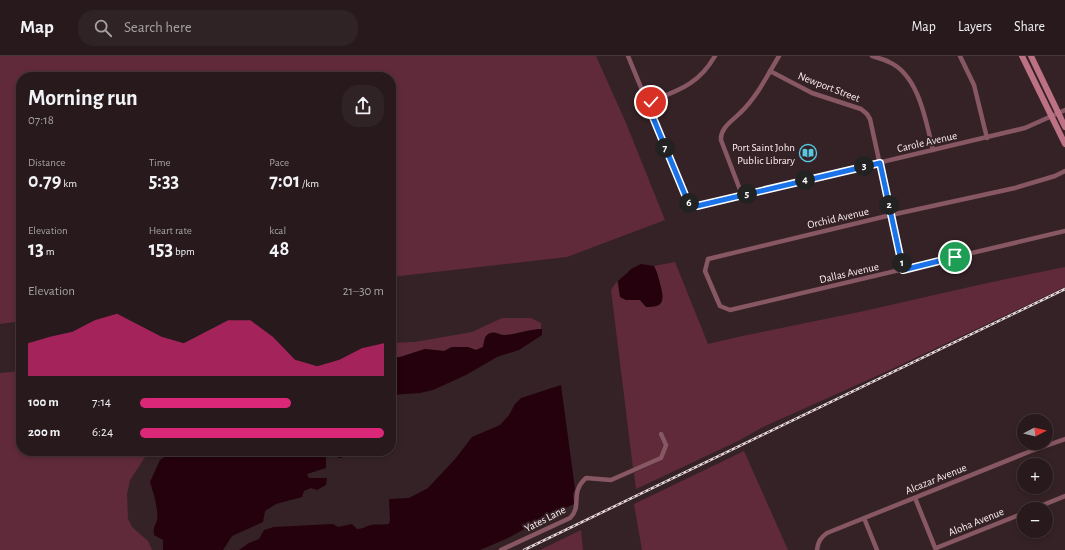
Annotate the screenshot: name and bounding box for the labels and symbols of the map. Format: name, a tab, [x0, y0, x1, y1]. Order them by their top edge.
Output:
street label: Newport Street	[796, 70, 862, 104]
pin	[634, 85, 668, 119]
street label: Carole Avenue	[896, 130, 958, 154]
pin: 7	[655, 138, 675, 158]
place label: Port Saint John Public Library	[732, 142, 795, 166]
library icon: Port Saint John Public Library	[798, 143, 818, 163]
pin: 3	[854, 156, 874, 176]
pin: 4	[795, 170, 815, 190]
pin: 5	[737, 184, 757, 204]
pin: 6	[679, 193, 699, 213]
pin: 2	[879, 195, 899, 215]
street label: Orchid Avenue	[806, 206, 870, 230]
pin	[938, 240, 972, 274]
pin: 1	[892, 253, 912, 273]
street label: Dallas Avenue	[818, 261, 880, 285]
north arrow	[1017, 414, 1053, 450]
street label: Alcazar Avenue	[904, 462, 968, 496]
street label: Yates Lane	[523, 504, 567, 534]
street label: Aloha Avenue	[947, 506, 1005, 538]

